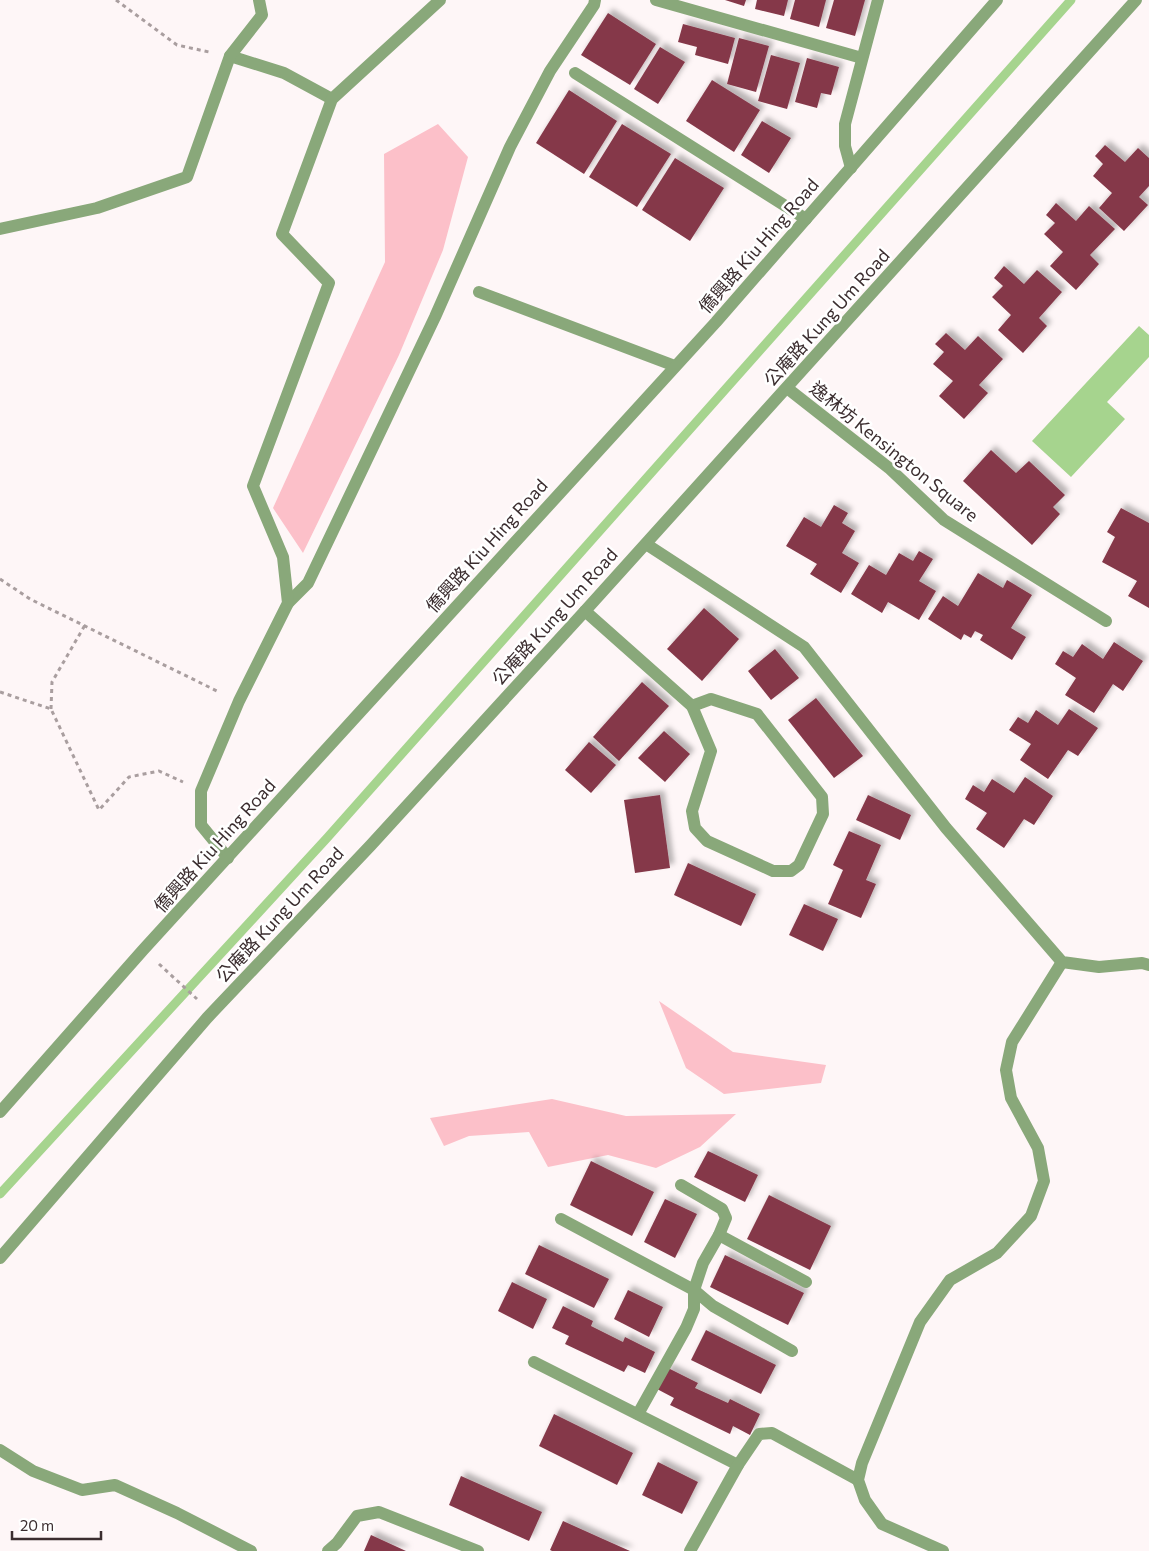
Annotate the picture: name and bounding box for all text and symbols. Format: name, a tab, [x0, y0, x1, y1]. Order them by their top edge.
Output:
street label: 僑興路 Kiu Hing Road	[694, 173, 823, 317]
street label: 公庵路 Kung Um Road	[759, 244, 894, 391]
street label: 逸林坊 Kensington Square	[806, 377, 983, 526]
street label: 僑興路 Kiu Hing Road	[421, 474, 552, 616]
street label: 公庵路 Kung Um Road	[487, 543, 622, 690]
street label: 僑興路 Kiu Hing Road	[149, 774, 280, 916]
street label: 公庵路 Kung Um Road	[211, 842, 348, 987]
scale bar	[12, 1508, 101, 1540]
text: 20 m	[20, 1516, 54, 1534]

